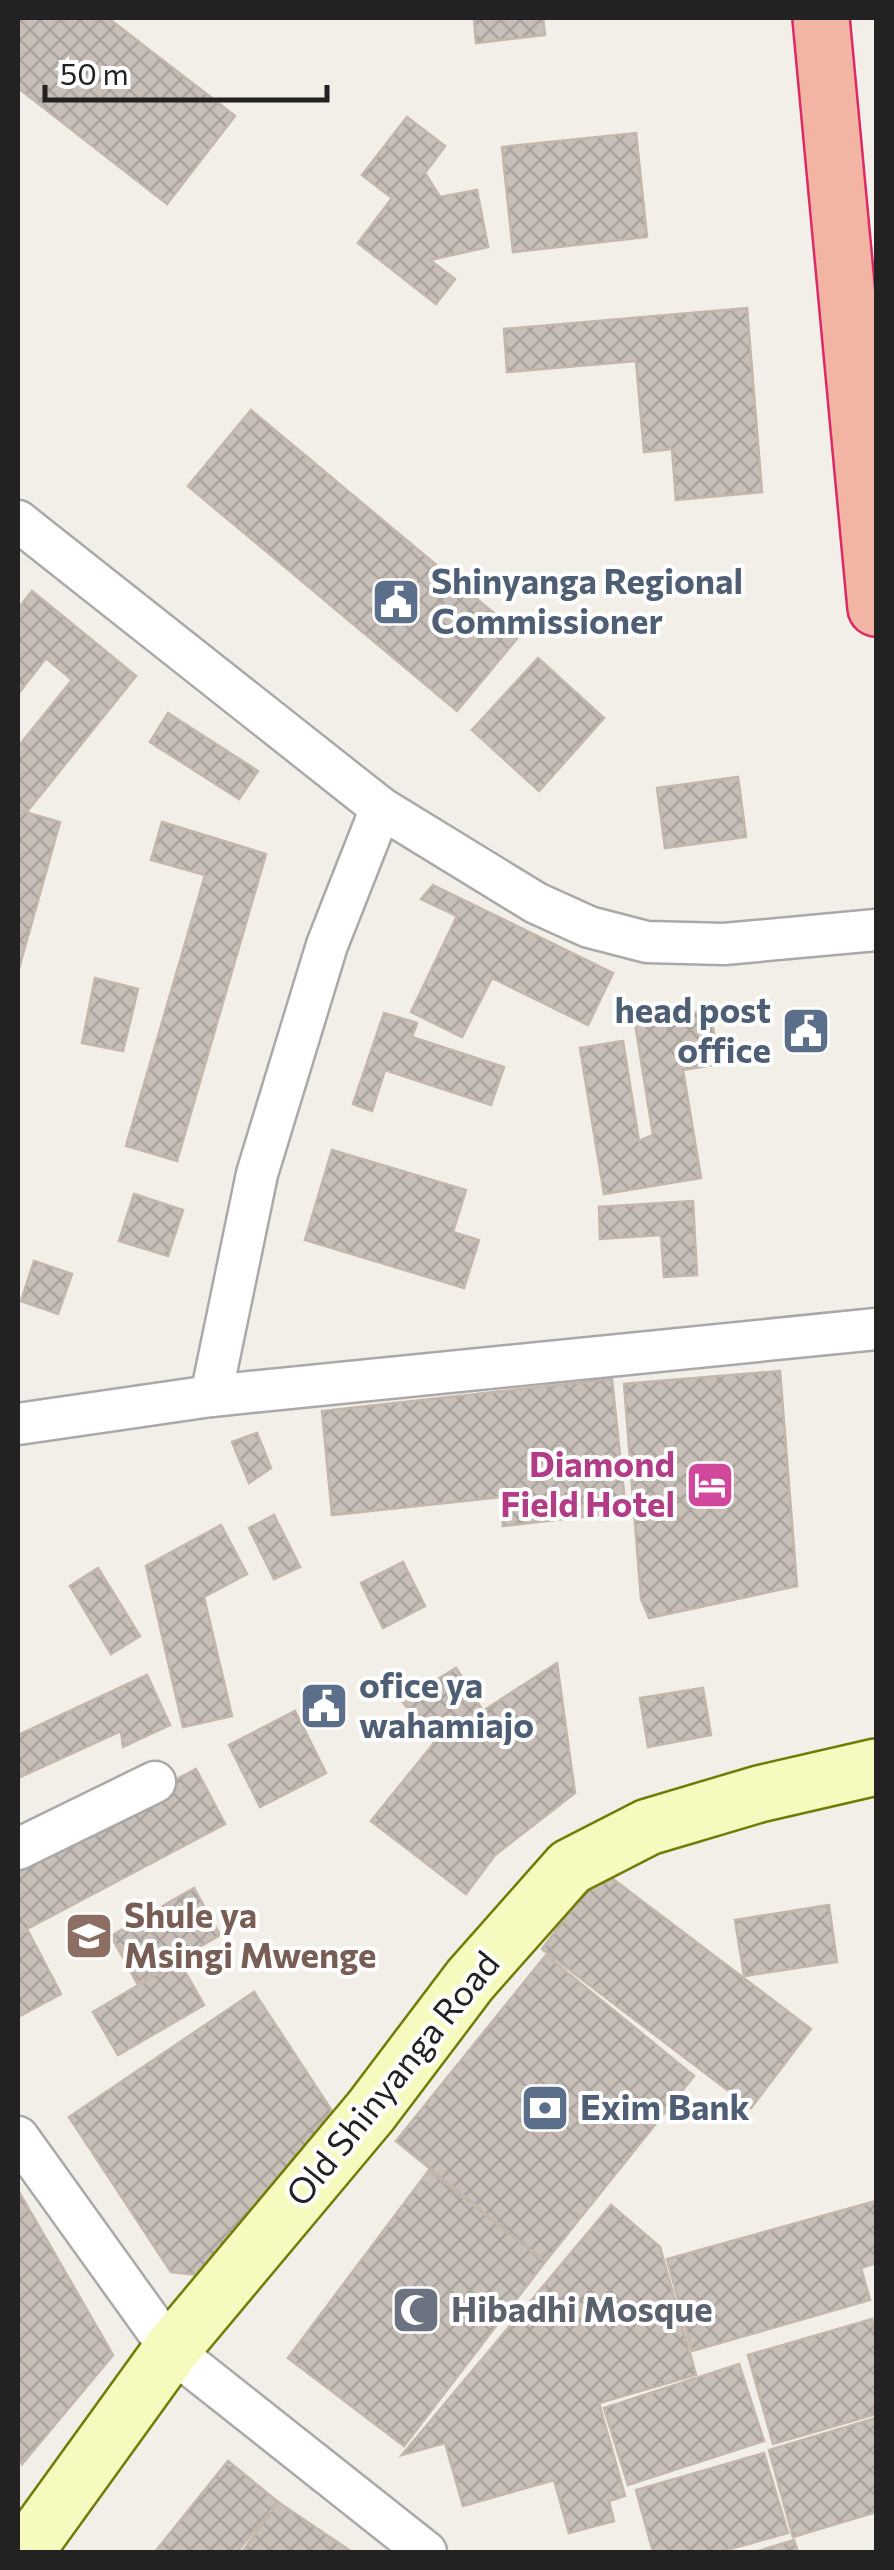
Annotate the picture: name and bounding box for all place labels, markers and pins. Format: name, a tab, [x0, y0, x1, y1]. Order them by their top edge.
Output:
place label: Shinyanga Regional Commissioner	[431, 558, 743, 641]
public building icon: Shinyanga Regional Commissioner	[370, 576, 422, 628]
place label: head post office	[615, 987, 771, 1070]
public building icon: head post office	[780, 1005, 832, 1057]
place label: Diamond Field Hotel	[500, 1441, 675, 1524]
hotel icon: Diamond Field Hotel	[684, 1459, 736, 1511]
place label: ofice ya wahamiajo	[359, 1662, 534, 1745]
public building icon: ofice ya wahamiajo	[298, 1680, 350, 1732]
place label: Shule ya Msingi Mwenge	[124, 1892, 376, 1975]
school or university icon: Shule ya Msingi Mwenge	[63, 1910, 115, 1962]
bank icon: Exim Bank	[519, 2082, 571, 2134]
place label: Exim Bank	[580, 2084, 750, 2127]
mosque icon: Hibadhi Mosque	[390, 2284, 442, 2336]
place label: Hibadhi Mosque	[451, 2286, 713, 2329]

